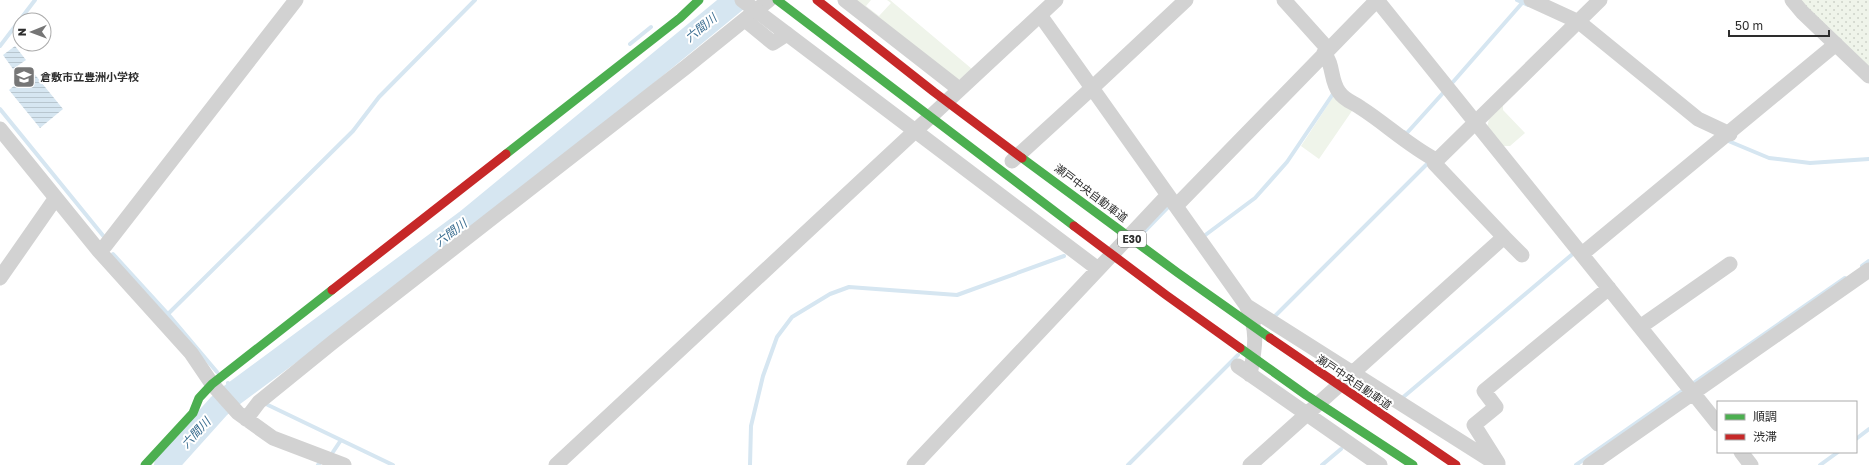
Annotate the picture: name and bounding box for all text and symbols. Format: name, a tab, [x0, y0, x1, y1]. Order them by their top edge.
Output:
water label: 六間川	[682, 9, 721, 45]
north arrow	[12, 12, 52, 52]
scale bar	[1729, 12, 1829, 38]
text: 50 m	[1735, 18, 1763, 33]
text: N	[15, 28, 28, 36]
school or university icon: 倉敷市立豊洲小学校	[11, 64, 37, 90]
place label: 倉敷市立豊洲小学校	[40, 70, 139, 83]
street label: 瀬戸中央自動車道	[1052, 161, 1130, 224]
water label: 六間川	[432, 215, 471, 249]
road number: E30	[1118, 231, 1146, 247]
street label: 瀬戸中央自動車道	[1314, 352, 1394, 412]
legend	[1717, 401, 1857, 453]
text: 順調	[1753, 409, 1777, 424]
water label: 六間川	[178, 413, 215, 451]
text: 渋滞	[1753, 429, 1777, 444]

